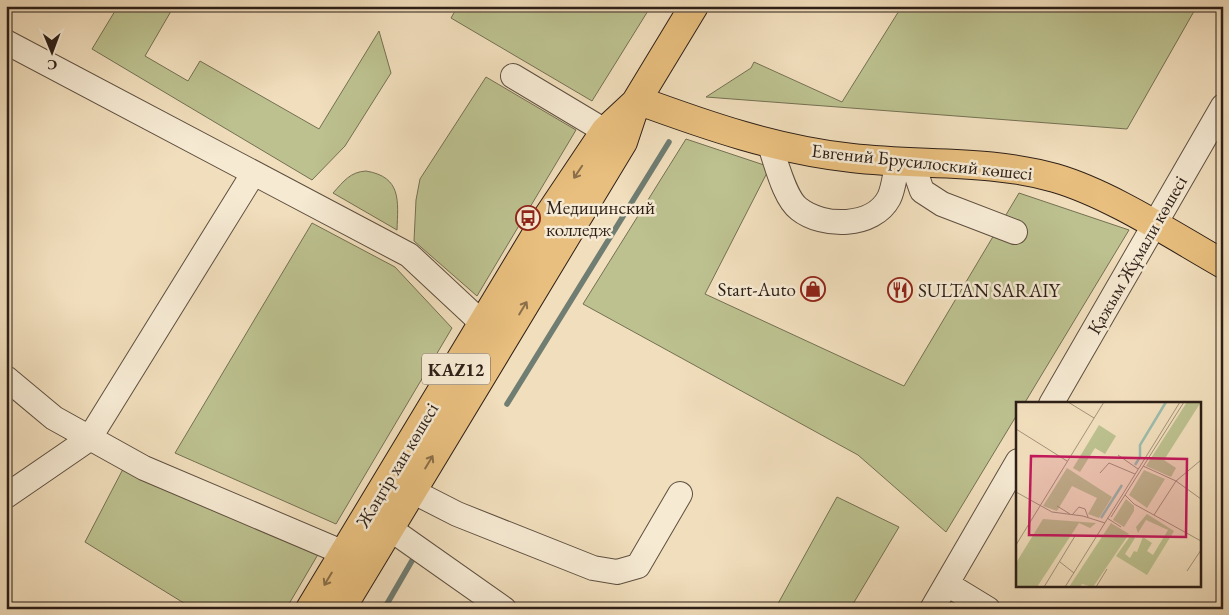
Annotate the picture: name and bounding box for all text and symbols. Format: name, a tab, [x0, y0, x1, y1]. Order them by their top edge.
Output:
north arrow	[28, 28, 78, 78]
text: С	[47, 56, 57, 74]
street label: Евгений Брусилоский көшесі	[810, 138, 1034, 186]
one-way arrow	[573, 165, 583, 179]
street label: Қажым Жұмали көшесі	[1081, 171, 1193, 339]
place label: Медицинский колледж	[546, 195, 655, 242]
bus stop icon: Медицинский колледж	[515, 205, 541, 231]
shop icon: Start-Auto	[800, 276, 826, 302]
place label: Start-Auto	[718, 277, 796, 302]
restaurant icon: SULTAN SARAIY	[887, 277, 913, 303]
place label: SULTAN SARAIY	[918, 278, 1061, 303]
one-way arrow	[518, 302, 528, 316]
road number: KAZ12	[422, 354, 490, 384]
street label: Жәңгір хан көшесі	[349, 398, 444, 533]
inset map	[1016, 402, 1202, 588]
one-way arrow	[425, 456, 435, 470]
one-way arrow	[323, 571, 333, 585]

